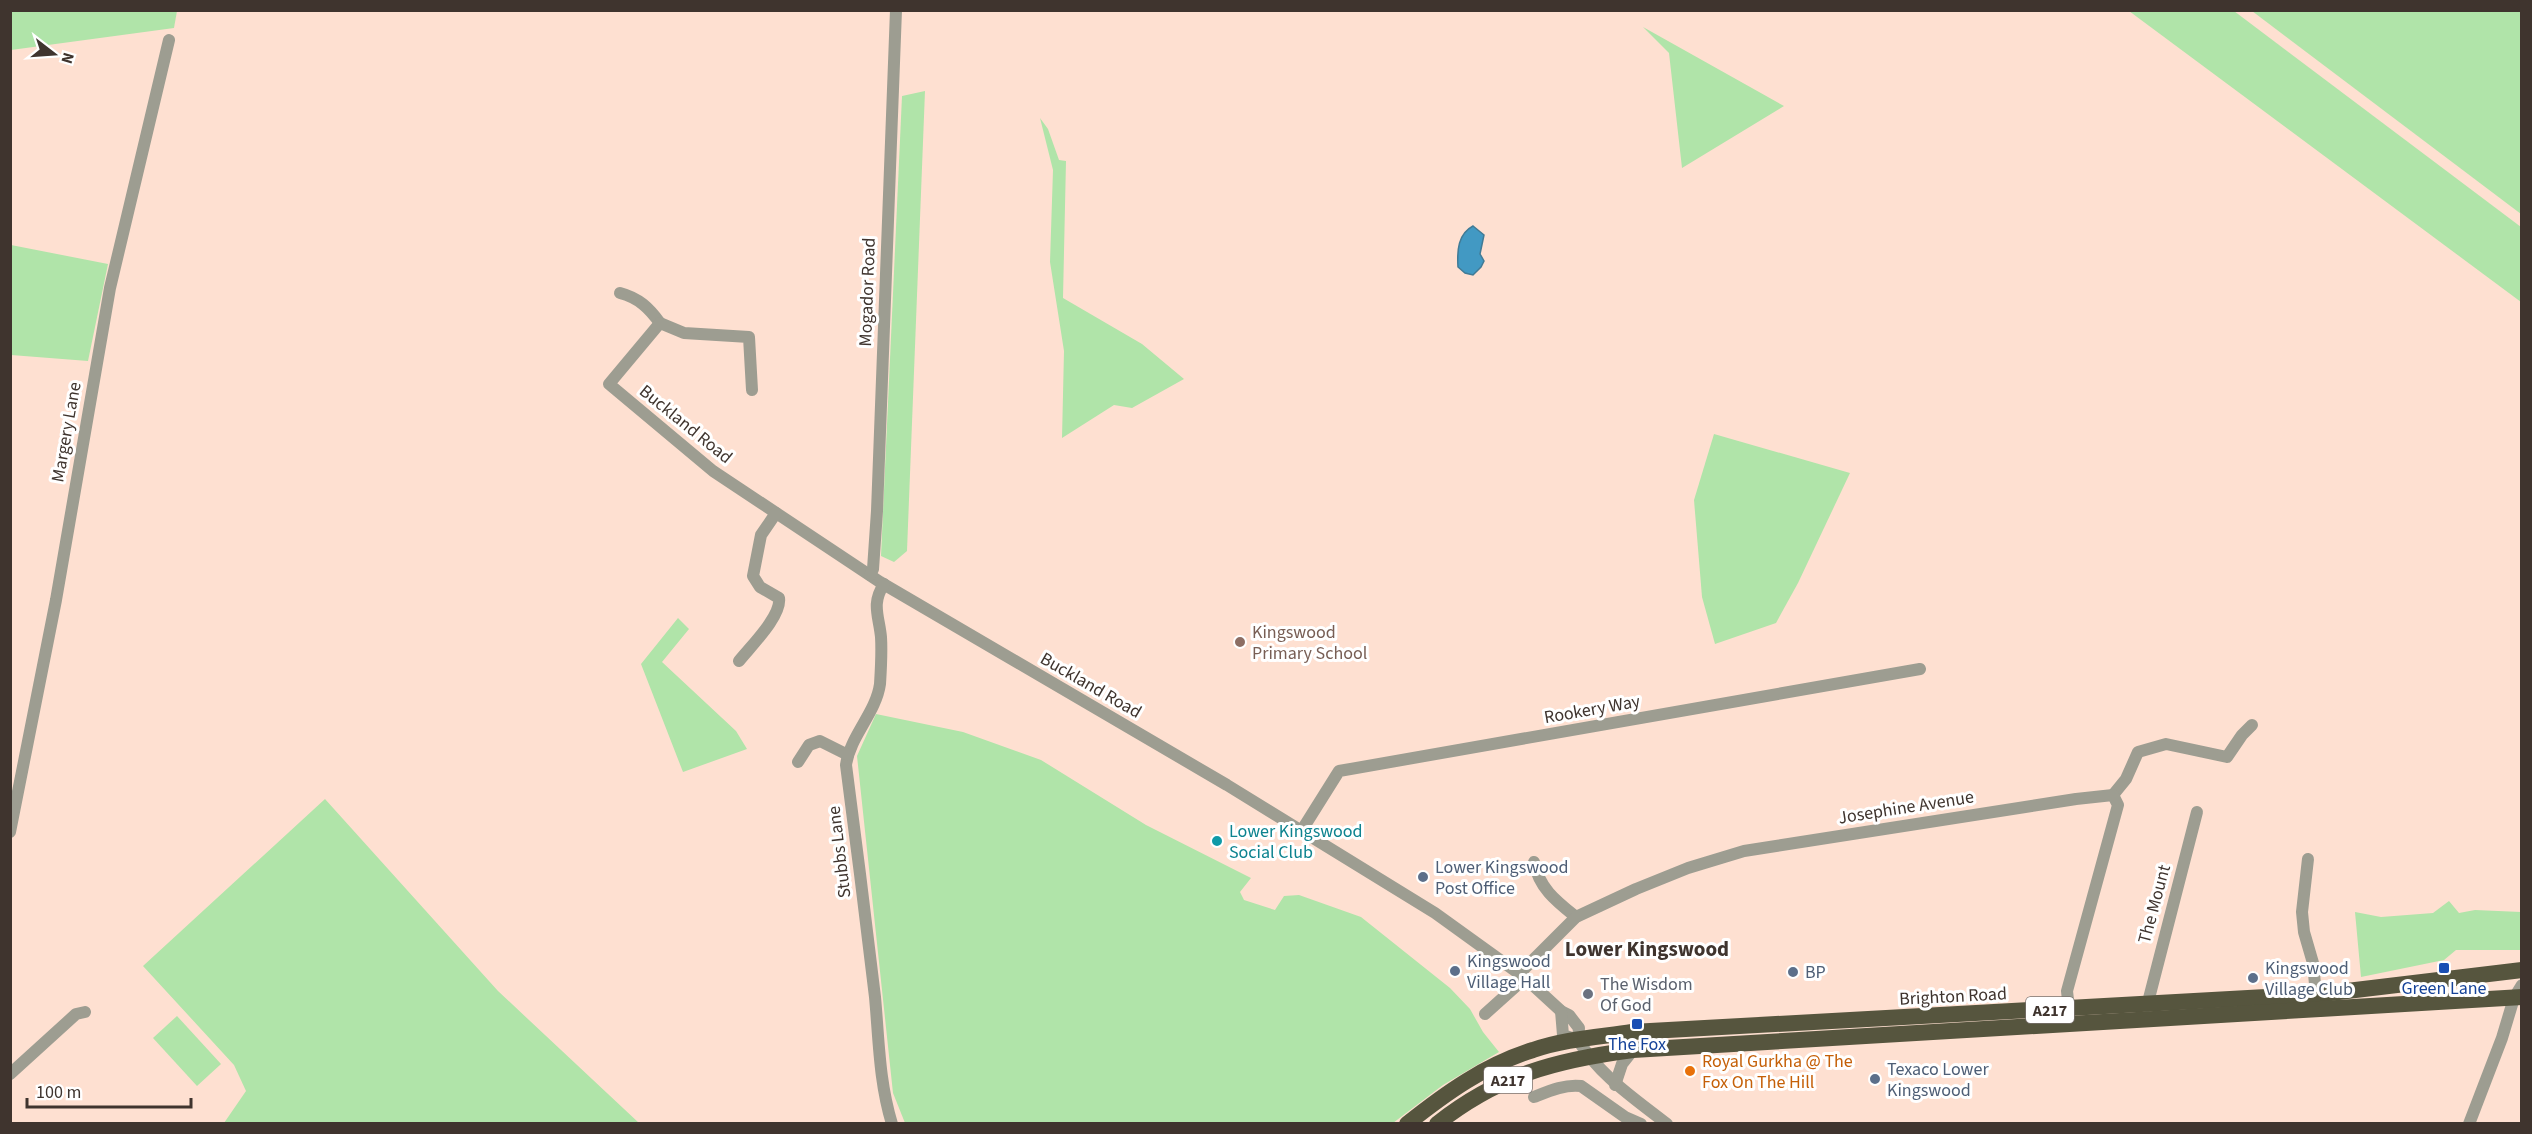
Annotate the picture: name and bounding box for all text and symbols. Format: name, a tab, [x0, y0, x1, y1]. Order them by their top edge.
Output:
north arrow	[24, 24, 84, 84]
text: N	[55, 50, 79, 66]
street label: Mogador Road	[853, 237, 882, 347]
street label: Buckland Road	[634, 379, 738, 470]
street label: Margery Lane	[45, 380, 88, 484]
place label: Kingswood Primary School	[1252, 620, 1367, 666]
marker: Kingswood Primary School	[1233, 635, 1247, 649]
street label: Buckland Road	[1035, 646, 1146, 725]
street label: Rookery Way	[1542, 689, 1643, 730]
street label: Josephine Avenue	[1837, 784, 1976, 831]
street label: Stubbs Lane	[821, 804, 858, 899]
place label: Lower Kingswood Social Club	[1229, 819, 1363, 865]
marker: Lower Kingswood Social Club	[1210, 834, 1224, 848]
place label: Lower Kingswood Post Office	[1435, 855, 1569, 901]
street label: The Mount	[2132, 862, 2177, 946]
marker: Lower Kingswood Post Office	[1416, 870, 1430, 884]
district label: Lower Kingswood	[1565, 934, 1729, 964]
place label: Kingswood Village Hall	[1467, 949, 1551, 995]
place label: Kingswood Village Club	[2265, 956, 2353, 1002]
place label: BP	[1805, 960, 1826, 985]
marker: Green Lane	[2437, 961, 2451, 975]
marker: Kingswood Village Hall	[1448, 964, 1462, 978]
marker: BP	[1786, 965, 1800, 979]
marker: Kingswood Village Club	[2246, 971, 2260, 985]
place label: The Wisdom Of God	[1600, 972, 1693, 1018]
place label: Green Lane	[2401, 976, 2487, 1001]
street label: Brighton Road	[1899, 981, 2008, 1012]
marker: The Wisdom Of God	[1581, 987, 1595, 1001]
road number: A217	[2026, 997, 2074, 1023]
marker: The Fox	[1630, 1017, 1644, 1031]
place label: The Fox	[1608, 1032, 1666, 1057]
place label: Royal Gurkha @ The Fox On The Hill	[1702, 1049, 1853, 1095]
place label: Texaco Lower Kingswood	[1887, 1057, 1989, 1103]
marker: Royal Gurkha @ The Fox On The Hill	[1683, 1064, 1697, 1078]
road number: A217	[1484, 1067, 1532, 1093]
scale bar	[27, 1071, 190, 1109]
marker: Texaco Lower Kingswood	[1868, 1072, 1882, 1086]
text: 100 m	[36, 1080, 81, 1105]

